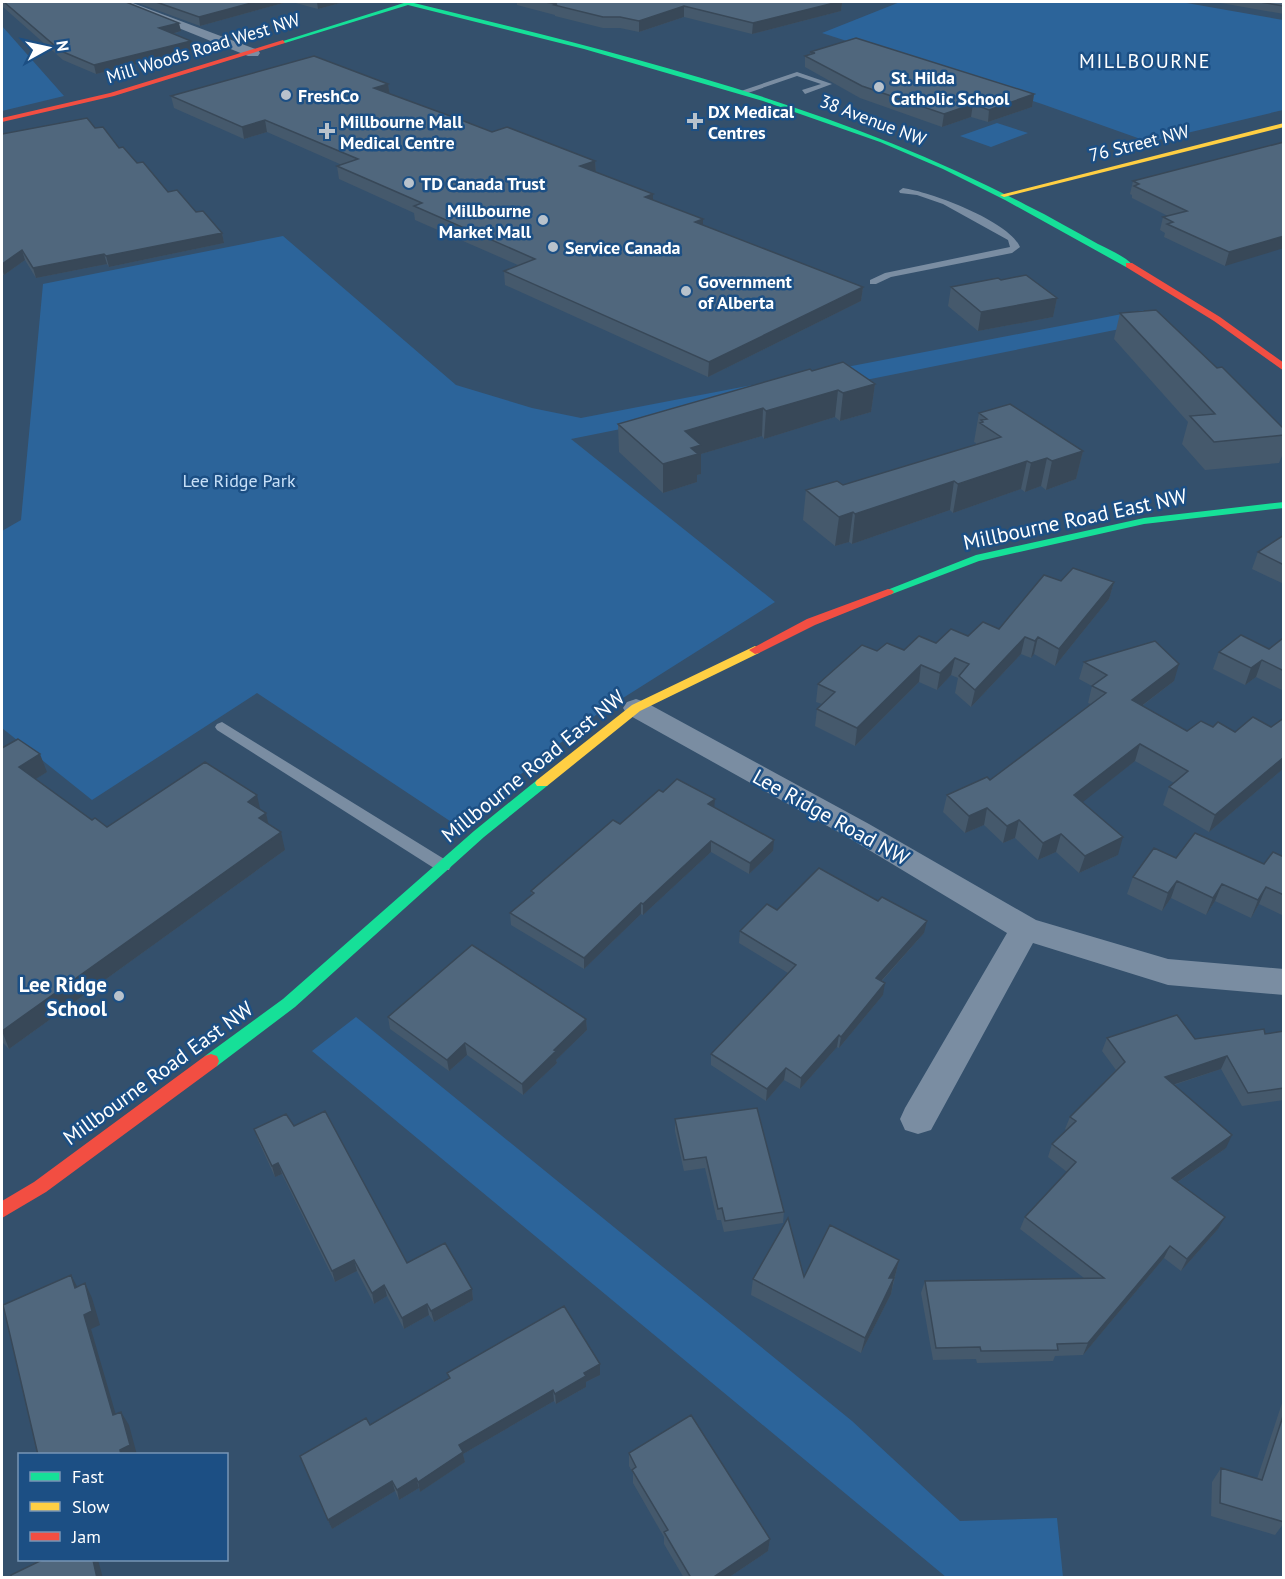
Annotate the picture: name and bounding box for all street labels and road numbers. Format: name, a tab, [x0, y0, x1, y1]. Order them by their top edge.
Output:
street label: Mill Woods Road West NW	[104, 8, 303, 88]
street label: 38 Avenue NW	[817, 89, 929, 151]
street label: 76 Street NW	[1087, 119, 1191, 167]
street label: Millbourne Road East NW	[961, 482, 1190, 556]
street label: Millbourne Road East NW	[436, 683, 631, 848]
street label: Lee Ridge Road NW	[748, 763, 915, 871]
street label: Millbourne Road East NW	[58, 995, 259, 1151]

